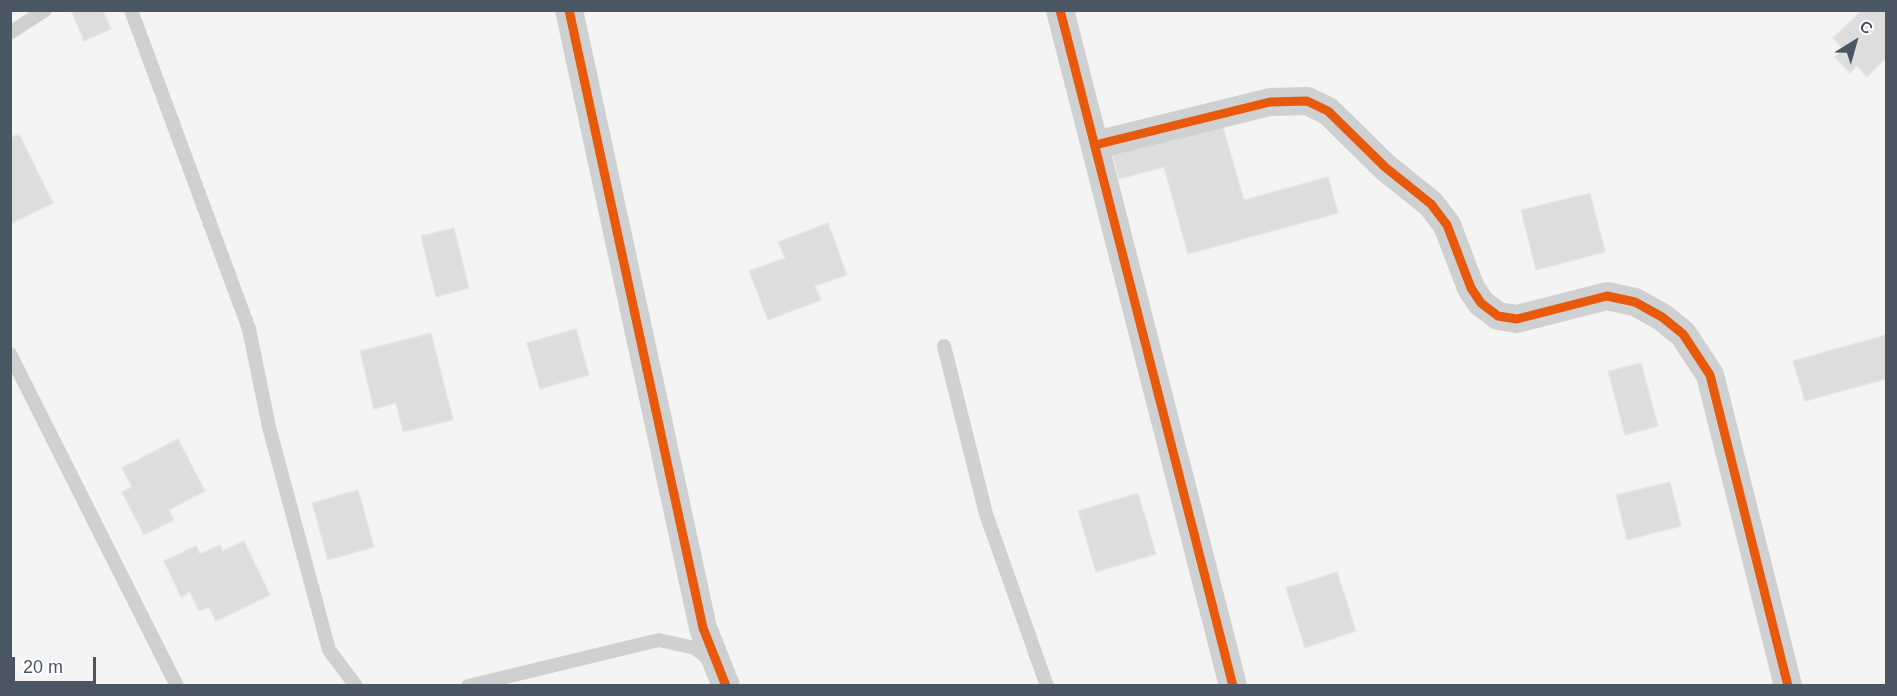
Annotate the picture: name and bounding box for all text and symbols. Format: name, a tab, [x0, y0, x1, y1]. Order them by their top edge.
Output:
north arrow	[1825, 12, 1885, 72]
text: С	[1856, 17, 1876, 37]
scale bar	[15, 645, 99, 683]
text: 20 m	[23, 657, 63, 677]

